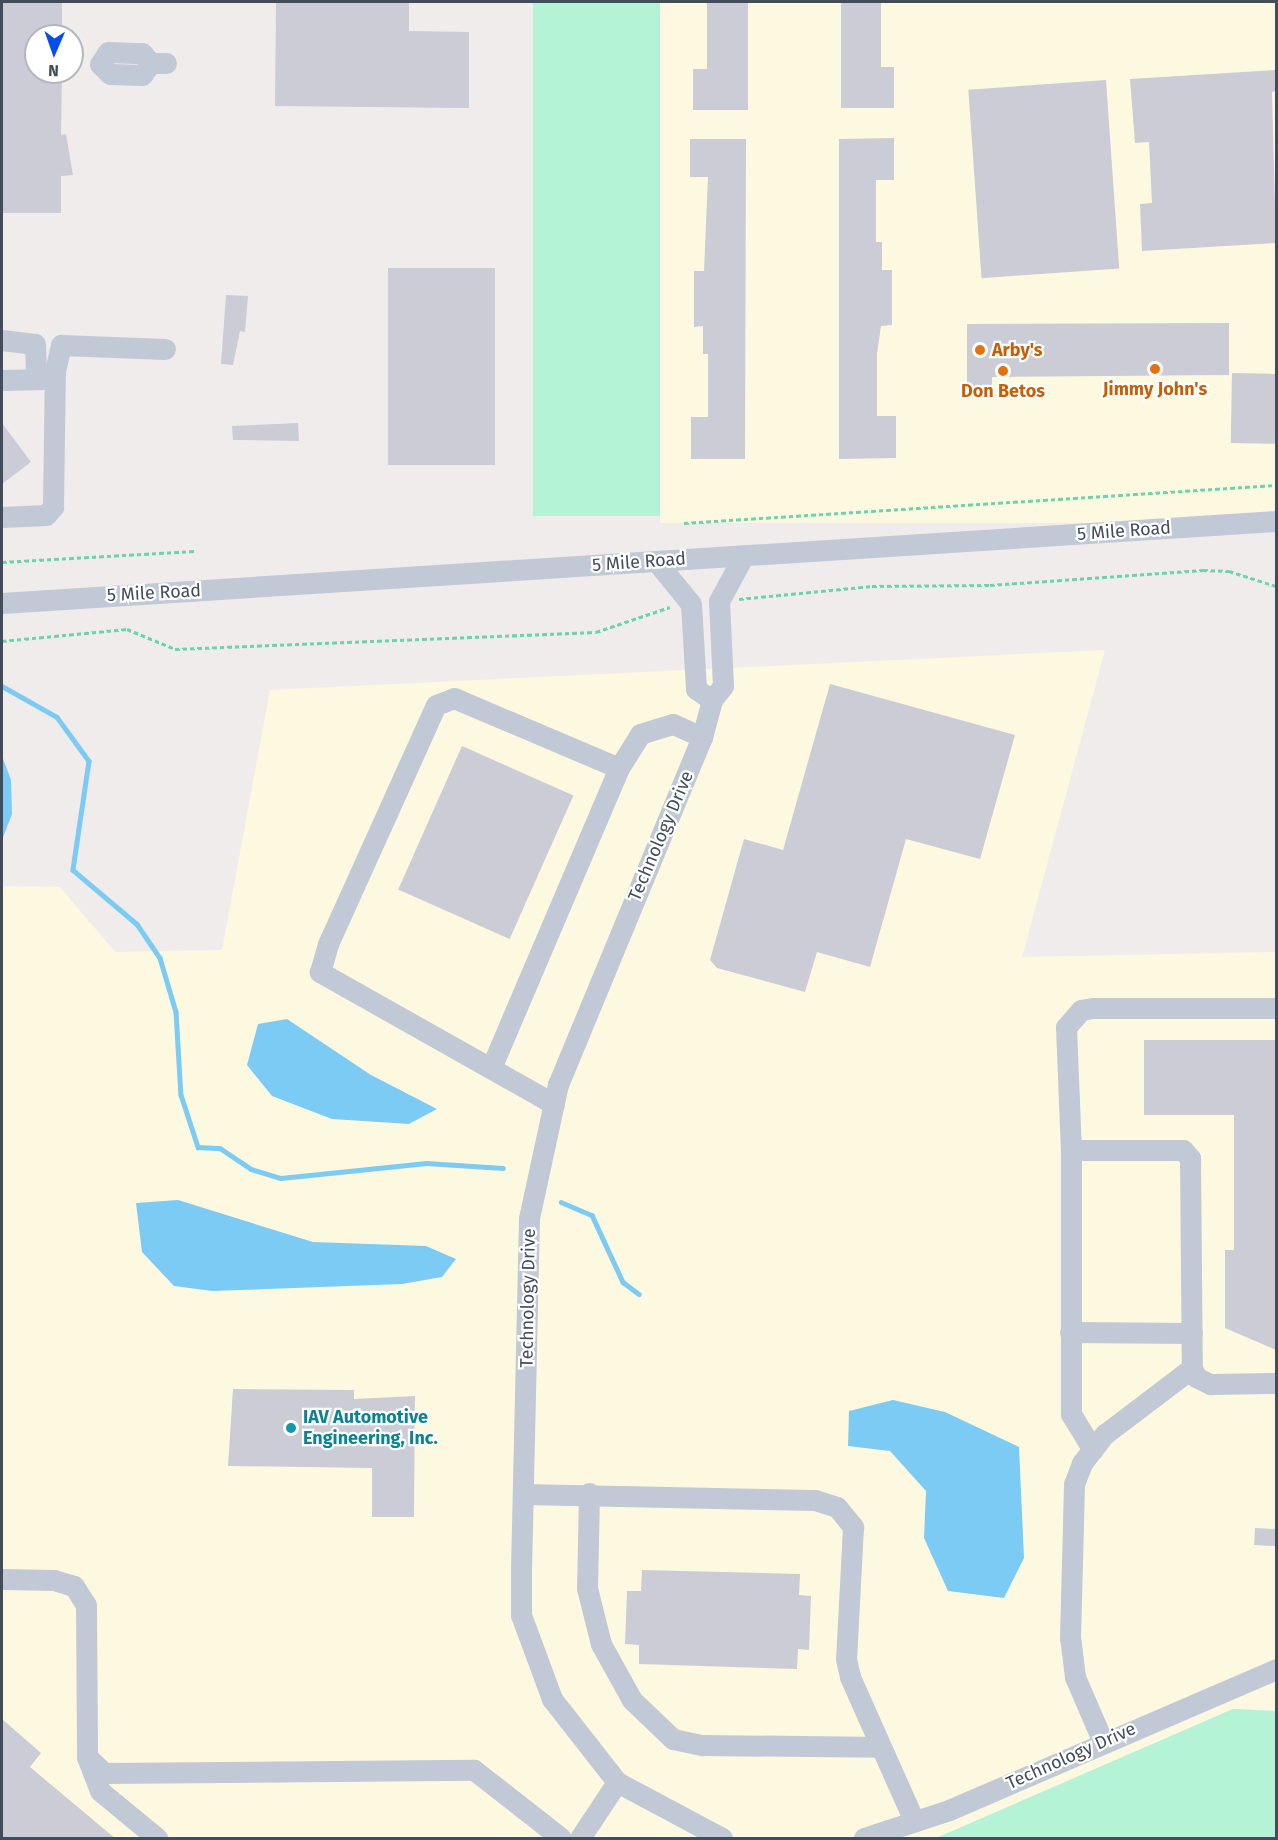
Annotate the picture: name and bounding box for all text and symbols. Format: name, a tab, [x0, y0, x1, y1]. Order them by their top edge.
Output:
north arrow	[24, 24, 84, 84]
text: N	[48, 61, 59, 80]
place label: Arby's	[992, 339, 1043, 361]
marker: Arby's	[973, 343, 987, 357]
marker: Jimmy John's	[1148, 362, 1162, 376]
marker: Don Betos	[996, 364, 1010, 378]
place label: Jimmy John's	[1103, 378, 1207, 400]
place label: Don Betos	[961, 380, 1045, 402]
street label: 5 Mile Road	[1076, 517, 1172, 545]
street label: 5 Mile Road	[591, 548, 687, 576]
street label: 5 Mile Road	[106, 580, 202, 606]
street label: Technology Drive	[624, 768, 698, 904]
street label: Technology Drive	[516, 1228, 540, 1368]
place label: IAV Automotive Engineering, Inc.	[303, 1407, 438, 1450]
marker: IAV Automotive Engineering, Inc.	[284, 1421, 298, 1435]
street label: Technology Drive	[1003, 1718, 1139, 1794]

